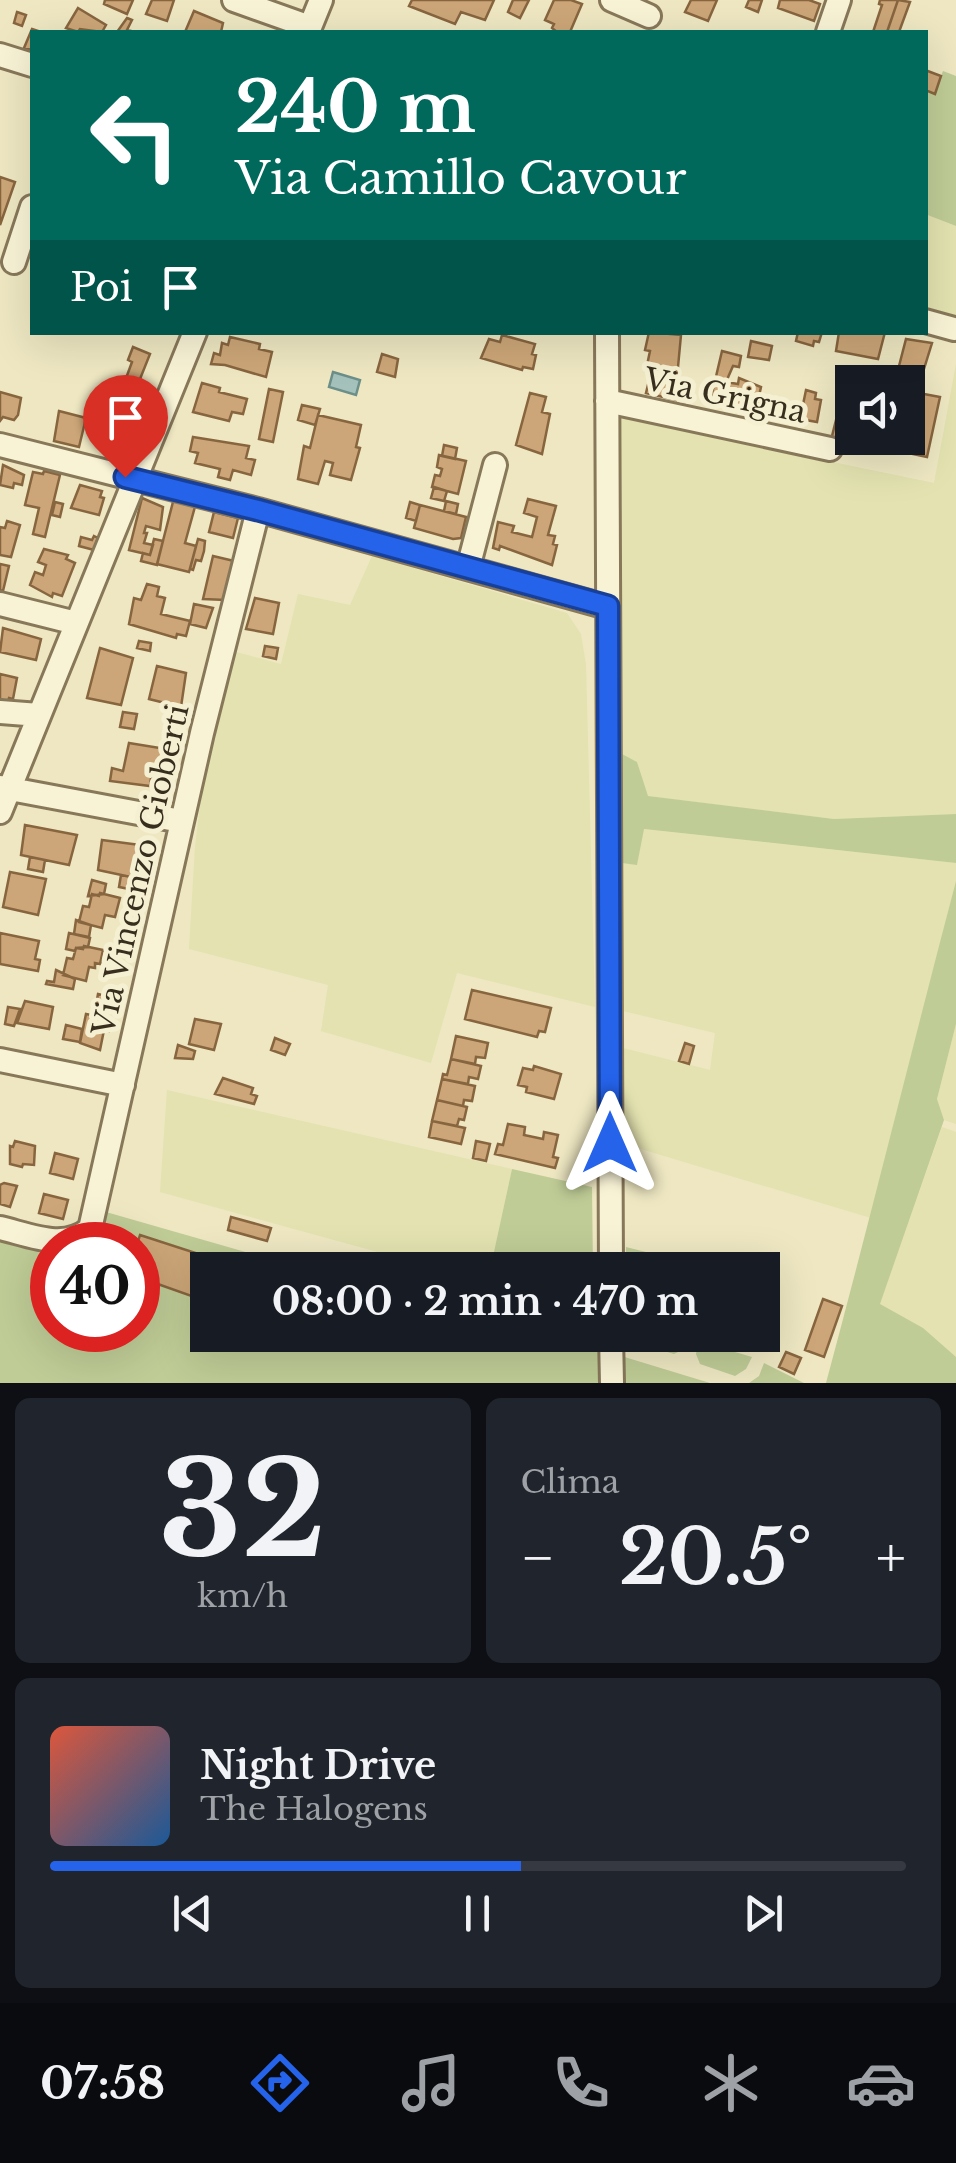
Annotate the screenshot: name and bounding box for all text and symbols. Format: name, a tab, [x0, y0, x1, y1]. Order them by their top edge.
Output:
text: 240 m	[235, 64, 476, 151]
icon: left	[70, 70, 200, 200]
text: Via Camillo Cavour	[235, 150, 686, 206]
icon: arrive	[153, 260, 208, 315]
text: Poi	[70, 264, 133, 311]
street label: Via Grigna	[640, 360, 810, 431]
map controls	[835, 365, 925, 455]
button: sound	[835, 365, 925, 455]
pin	[83, 375, 168, 478]
icon: arrive	[98, 390, 153, 445]
street label: Via Vincenzo Gioberti	[84, 701, 197, 1040]
position arrow	[558, 1091, 662, 1195]
speed limit sign: 40	[30, 1222, 160, 1352]
text: 08:00 · 2 min · 470 m	[272, 1278, 698, 1325]
text: 32	[159, 1430, 326, 1591]
text: Clima	[521, 1462, 620, 1502]
text: 20.5°	[619, 1511, 812, 1604]
text: −	[521, 1524, 555, 1592]
text: +	[876, 1524, 906, 1592]
text: km/h	[197, 1576, 288, 1616]
text: Night Drive	[200, 1742, 436, 1789]
text: The Halogens	[200, 1789, 428, 1829]
icon: previous	[165, 1886, 220, 1941]
icon: pause	[450, 1886, 505, 1941]
icon: next	[736, 1886, 791, 1941]
icon: directions	[245, 2048, 315, 2118]
icon: music	[396, 2048, 466, 2118]
icon: phone	[546, 2048, 616, 2118]
icon: climate	[696, 2048, 766, 2118]
icon: car	[846, 2048, 916, 2118]
text: 07:58	[40, 2055, 165, 2111]

